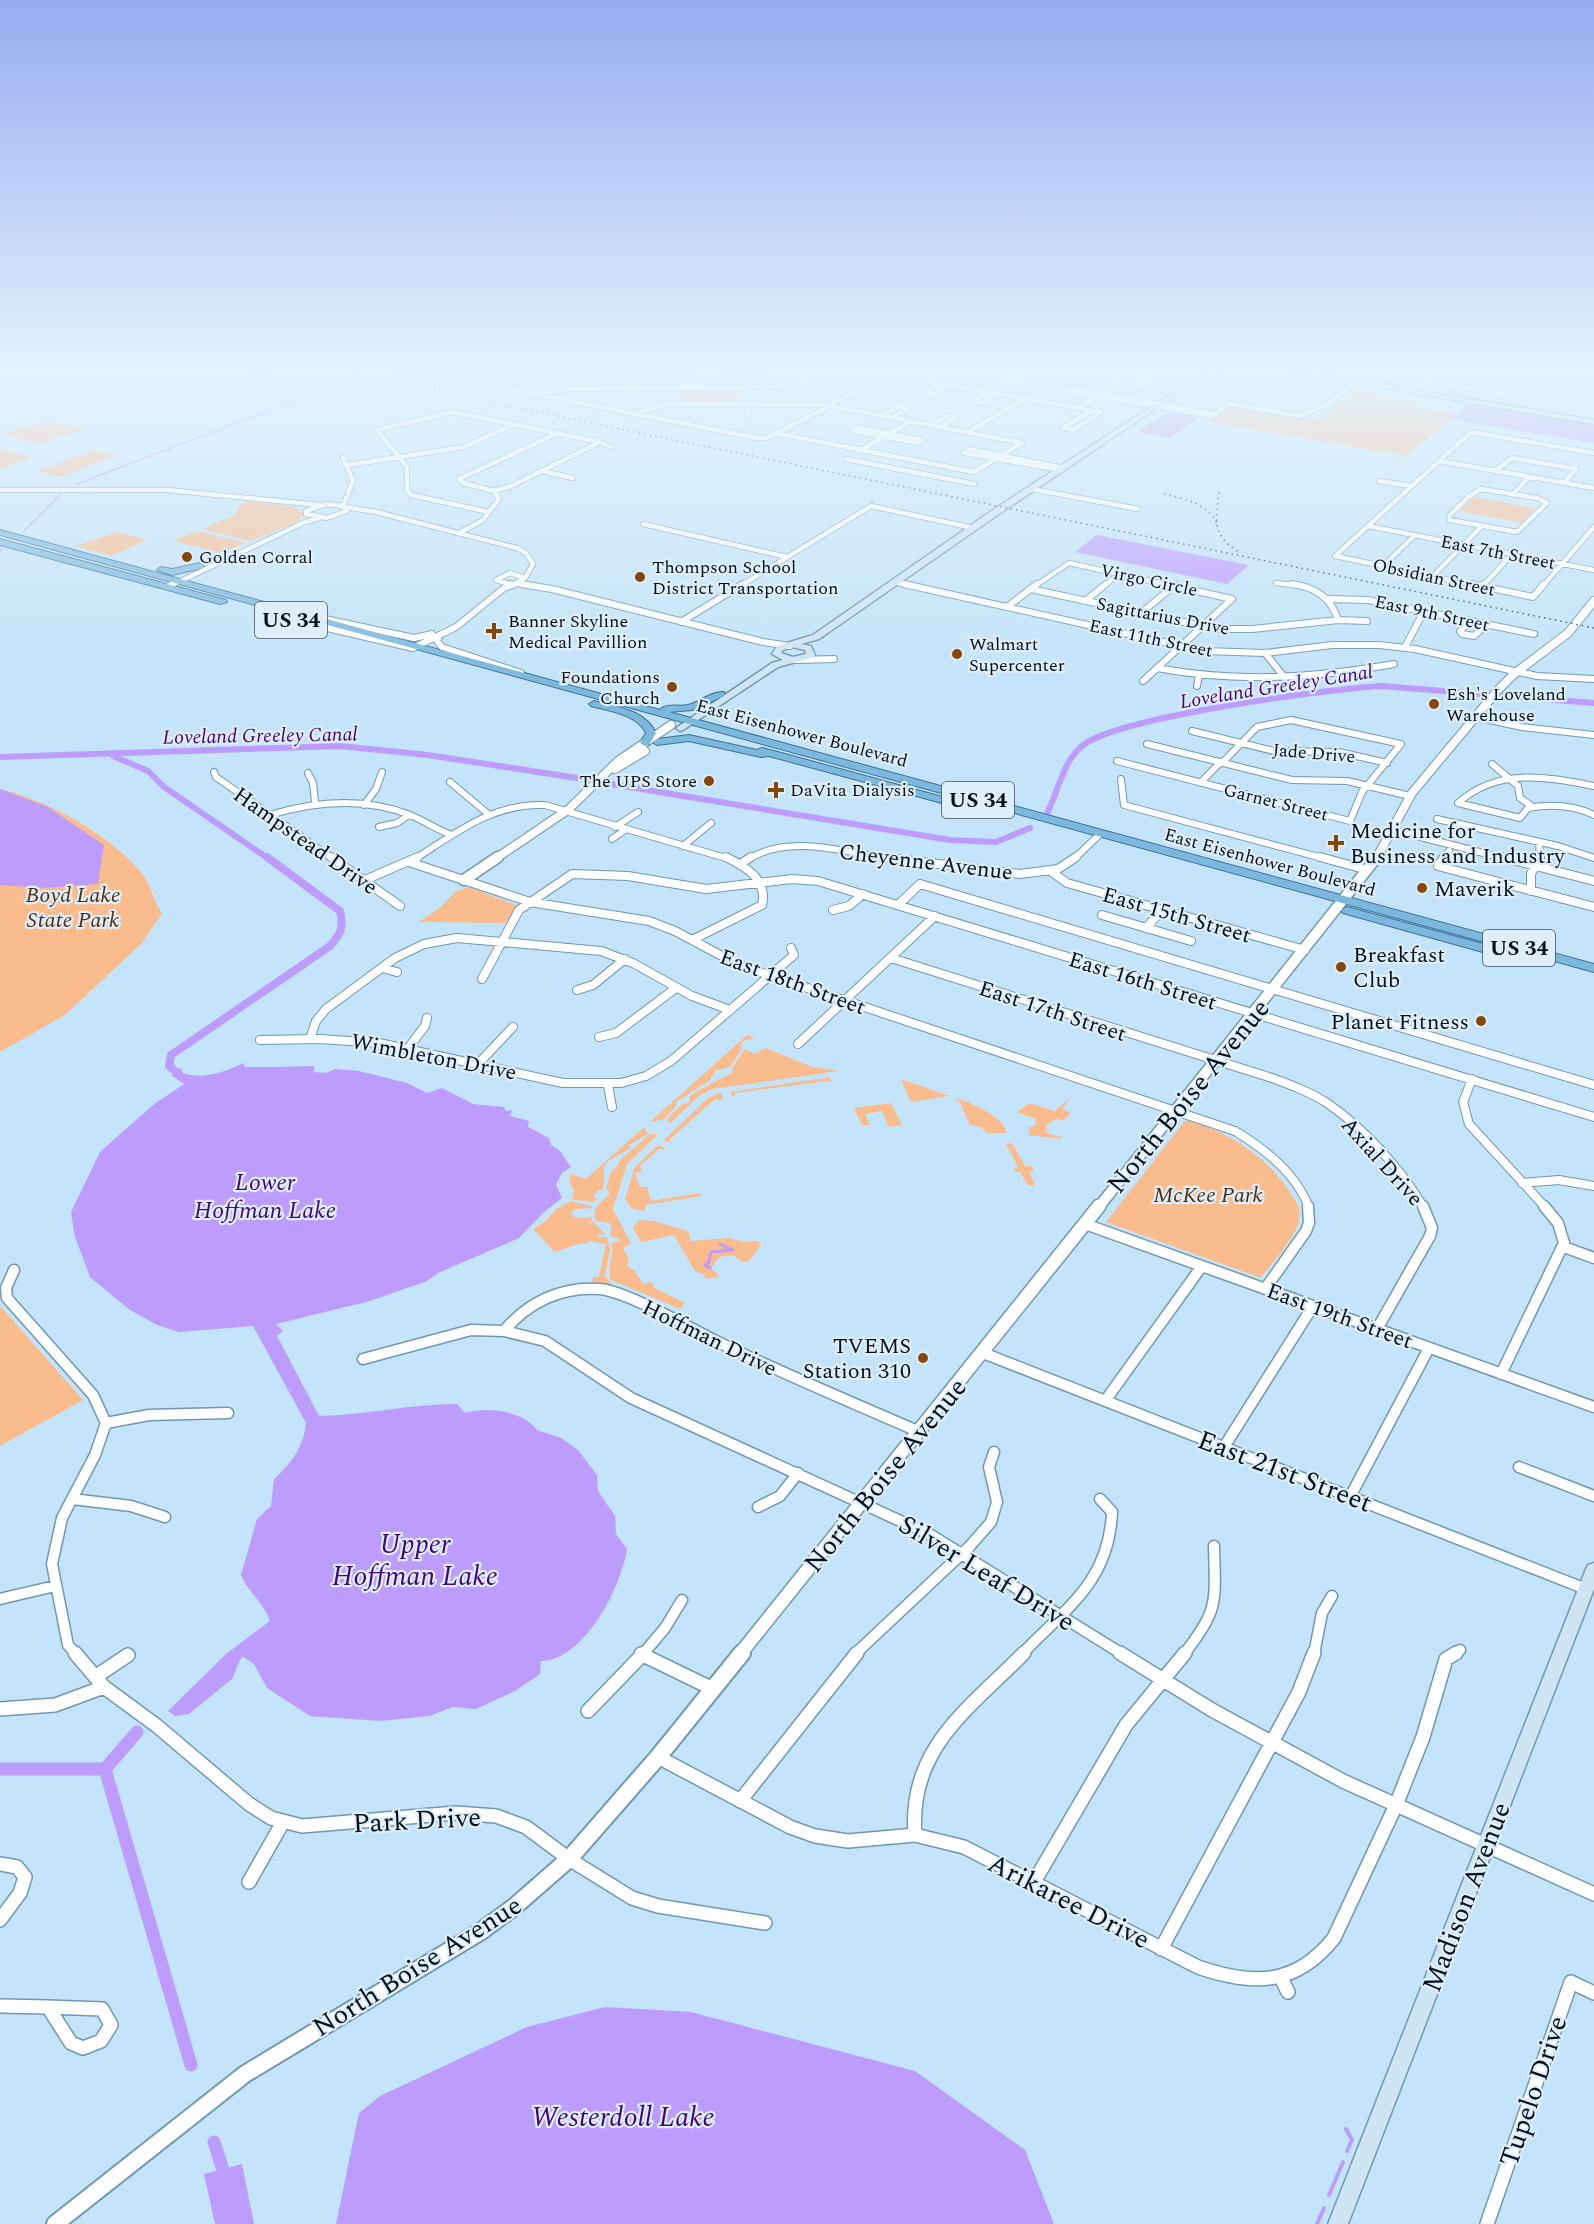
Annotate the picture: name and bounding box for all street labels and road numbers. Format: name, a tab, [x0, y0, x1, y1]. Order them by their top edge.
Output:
street label: East 7th Street	[1438, 528, 1558, 577]
street label: Obsidian Street	[1370, 551, 1498, 604]
street label: Virgo Circle	[1098, 557, 1200, 604]
street label: East 9th Street	[1372, 588, 1492, 639]
street label: Sagittarius Drive	[1094, 590, 1232, 643]
road number: US 34	[255, 602, 327, 638]
street label: East 11th Street	[1087, 612, 1215, 665]
street label: East Eisenhower Boulevard	[693, 692, 911, 775]
street label: Jade Drive	[1272, 736, 1356, 771]
street label: Garnet Street	[1221, 776, 1331, 829]
street label: Hampstead Drive	[226, 779, 384, 904]
road number: US 34	[942, 782, 1014, 818]
street label: East Eisenhower Boulevard	[1161, 821, 1379, 904]
street label: Cheyenne Avenue	[837, 835, 1015, 890]
street label: East 15th Street	[1098, 878, 1255, 953]
road number: US 34	[1483, 930, 1555, 966]
street label: East 18th Street	[715, 941, 870, 1024]
street label: East 16th Street	[1064, 943, 1221, 1020]
street label: East 17th Street	[974, 972, 1131, 1051]
street label: North Boise Avenue	[1097, 990, 1281, 1203]
street label: Wimbleton Drive	[348, 1025, 519, 1090]
street label: Axial Drive	[1333, 1110, 1431, 1214]
street label: East 19th Street	[1262, 1275, 1417, 1358]
street label: Hoffman Drive	[636, 1291, 782, 1385]
street label: North Boise Avenue	[794, 1369, 978, 1582]
street label: East 21st Street	[1191, 1419, 1378, 1525]
street label: Silver Leaf Drive	[890, 1504, 1083, 1643]
street label: Madison Avenue	[1411, 1796, 1522, 1998]
street label: Park Drive	[352, 1797, 482, 1845]
street label: Arikaree Drive	[980, 1843, 1157, 1961]
street label: North Boise Avenue	[304, 1885, 531, 2048]
street label: Tupelo Drive	[1489, 2010, 1579, 2172]

